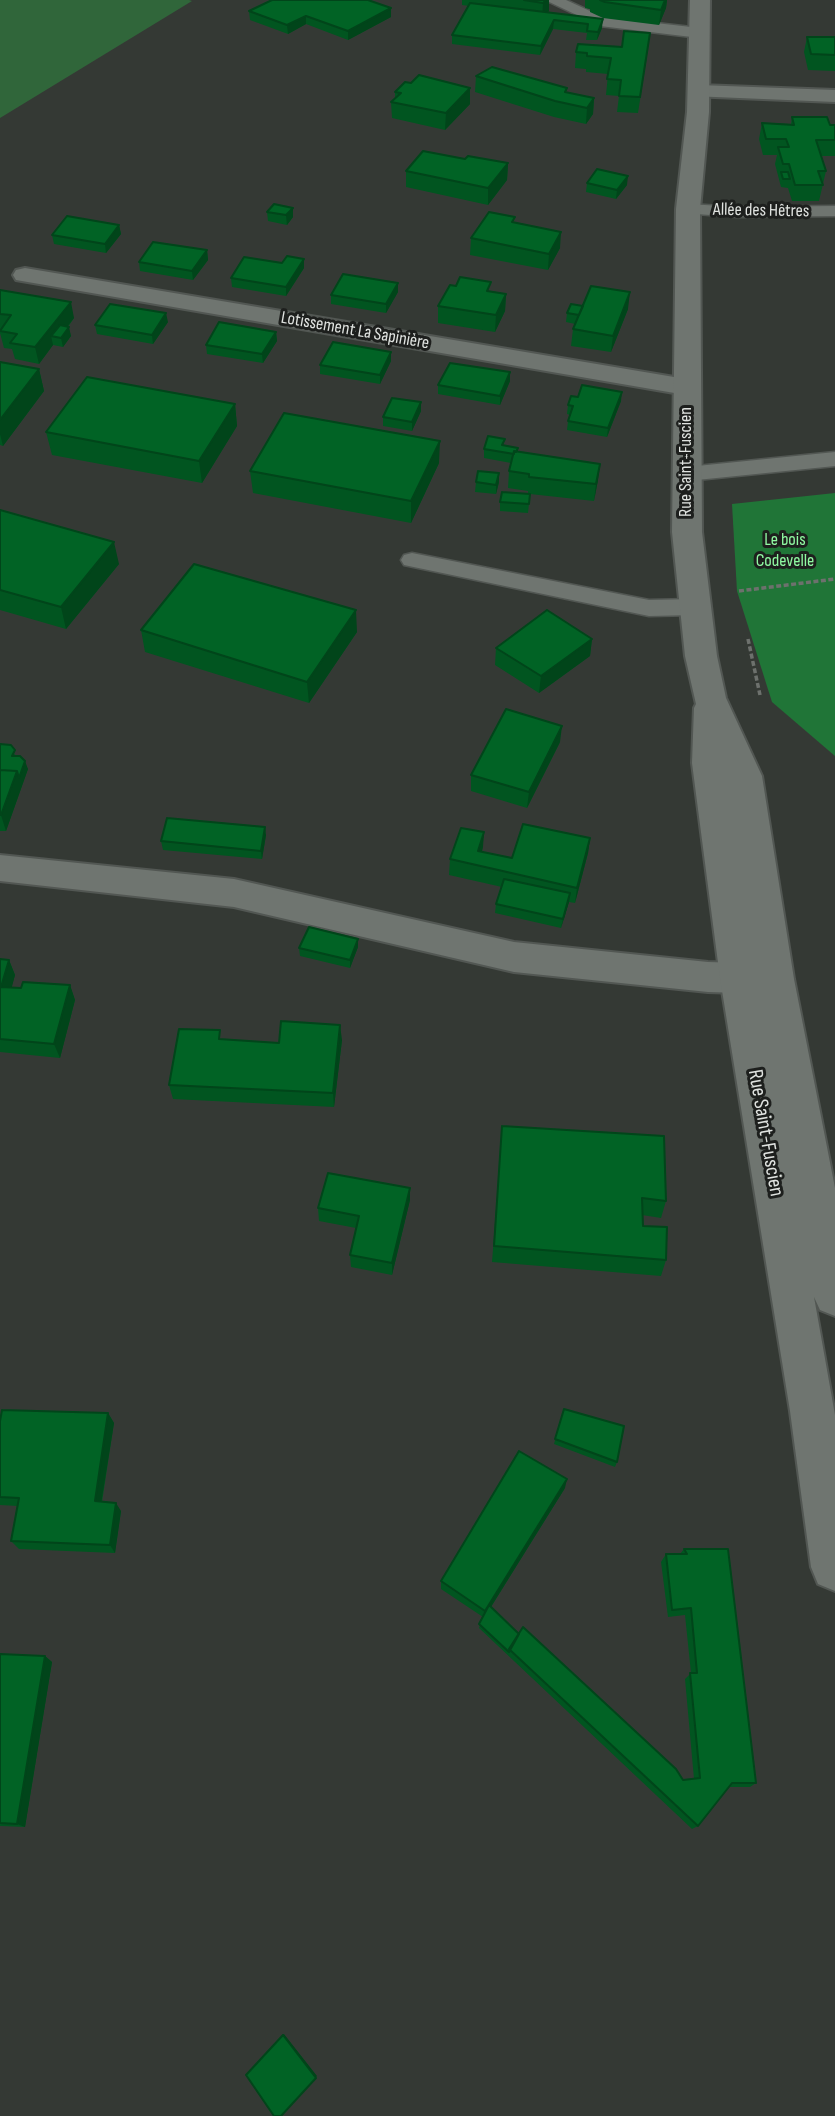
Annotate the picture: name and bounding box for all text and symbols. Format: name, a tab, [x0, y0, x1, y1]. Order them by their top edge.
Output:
street label: Allée des Hêtres	[713, 199, 809, 223]
street label: Lotissement La Sapinière	[279, 307, 431, 355]
street label: Rue Saint-Fuscien	[675, 407, 697, 517]
park label: Le bois Codevelle	[756, 529, 814, 572]
street label: Rue Saint-Fuscien	[741, 1068, 789, 1198]

